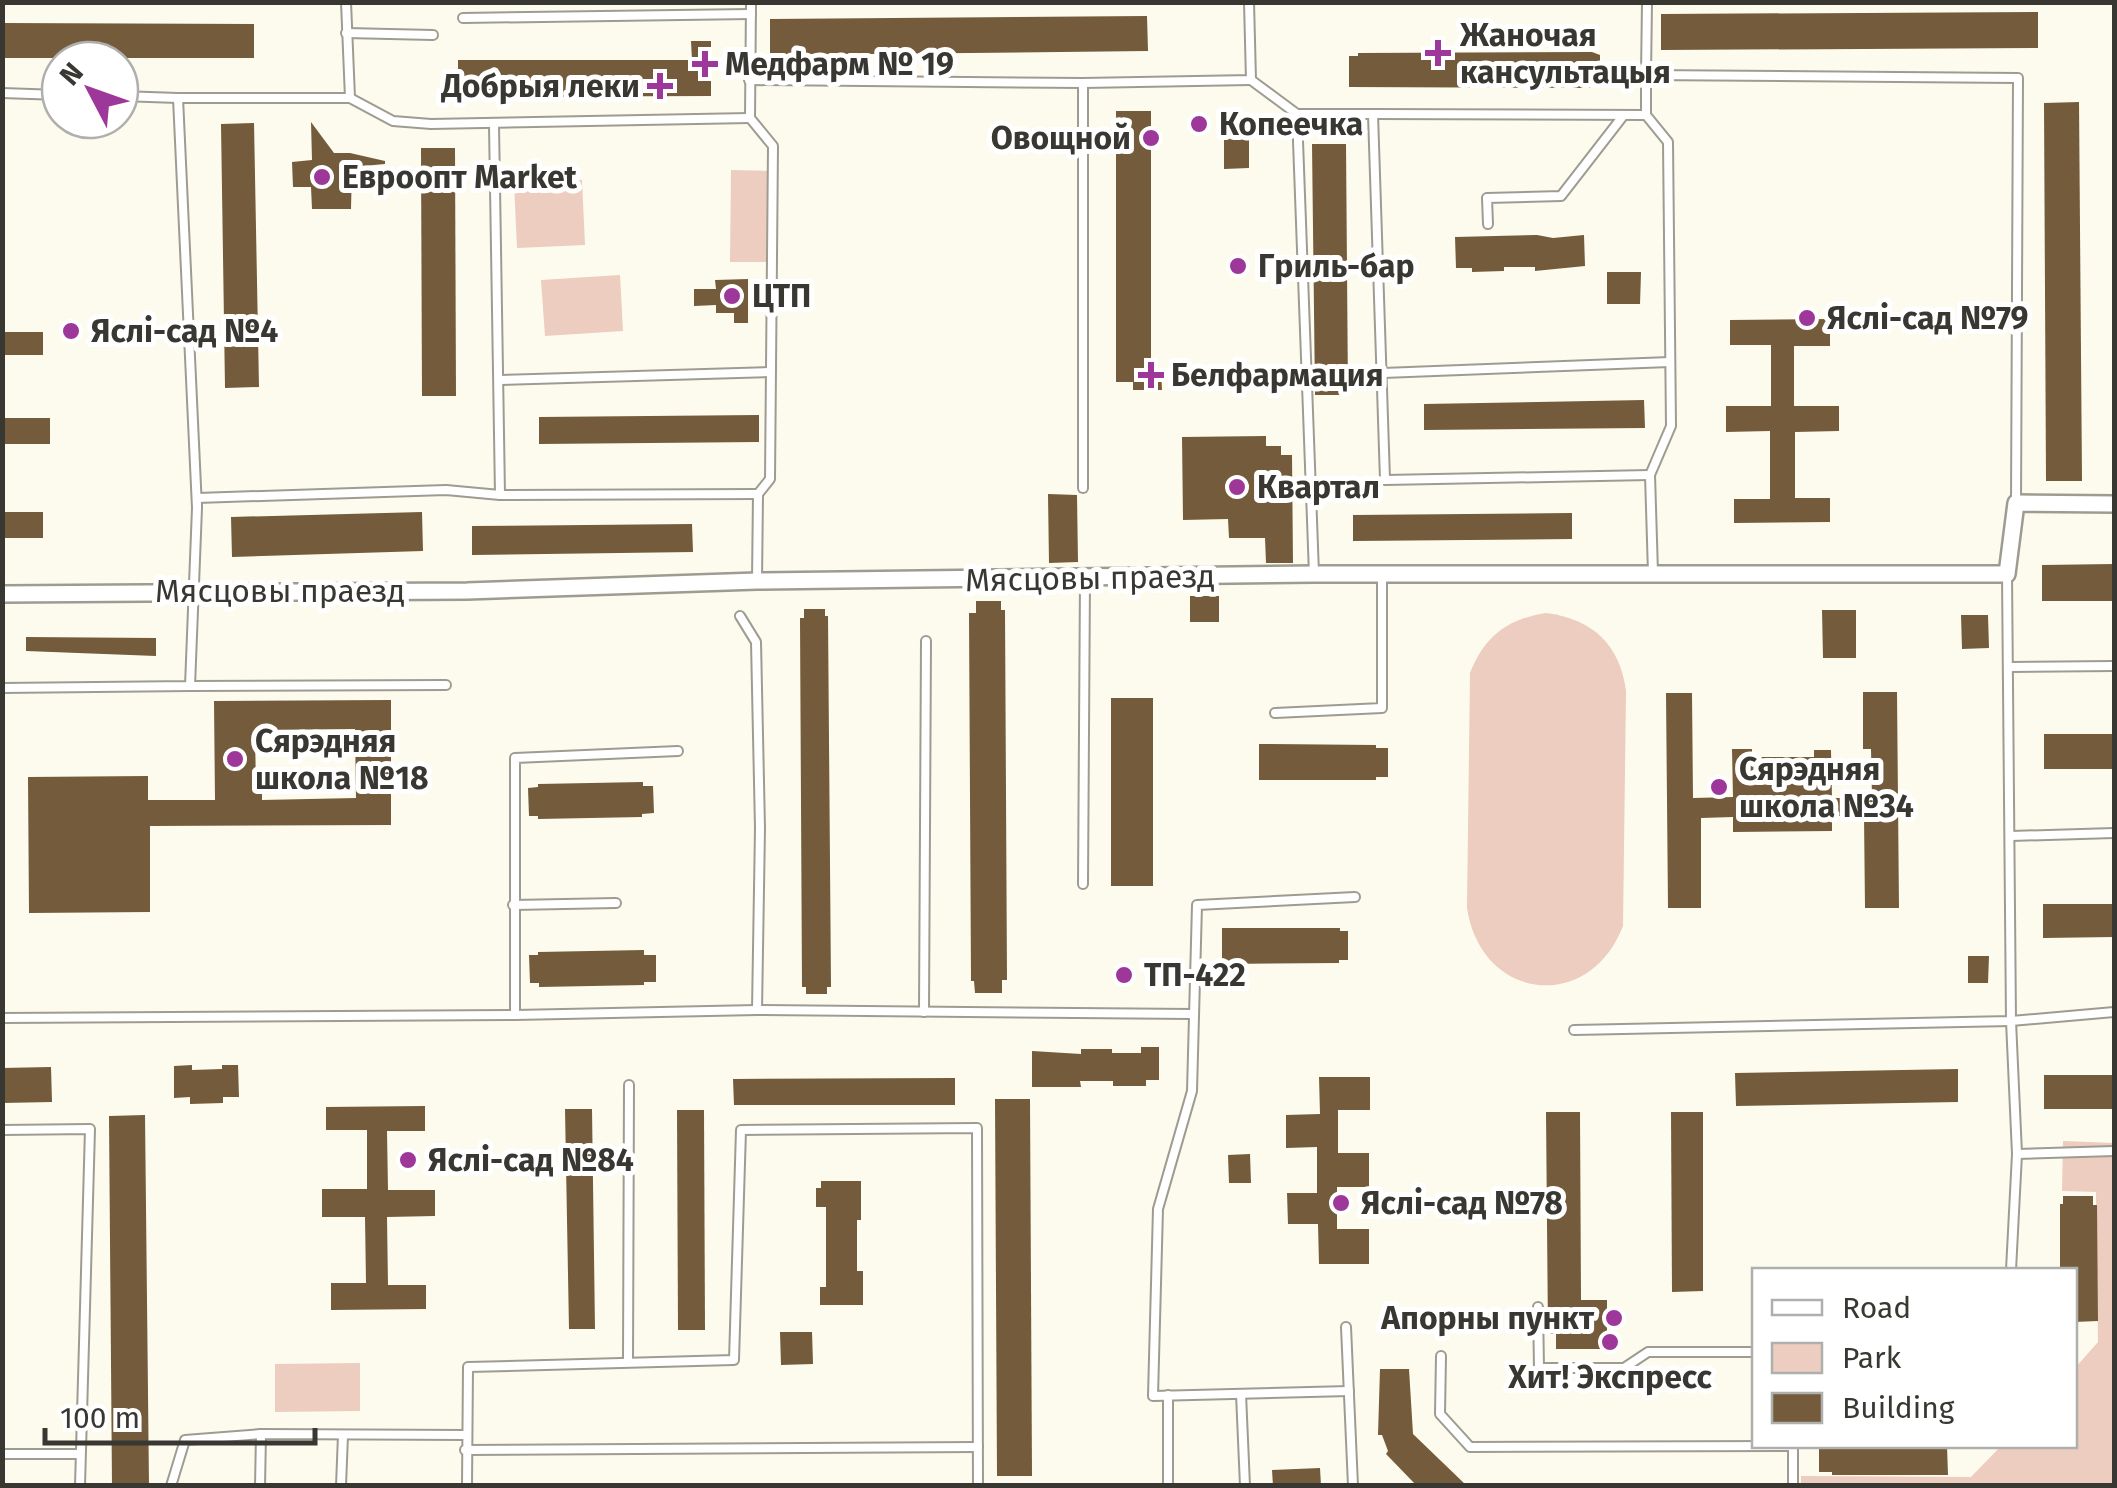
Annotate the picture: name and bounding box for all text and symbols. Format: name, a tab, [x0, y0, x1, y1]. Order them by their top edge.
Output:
place label: Жаночая кансультацыя	[1459, 16, 1671, 91]
north arrow	[40, 40, 140, 140]
marker: Жаночая кансультацыя	[1425, 40, 1451, 66]
place label: Медфарм № 19	[725, 45, 954, 83]
marker: Медфарм № 19	[694, 53, 716, 75]
text: N	[53, 56, 90, 92]
place label: Добрыя леки	[441, 67, 640, 105]
marker: Добрыя леки	[649, 75, 671, 97]
place label: Копеечка	[1219, 105, 1363, 143]
marker: Копеечка	[1188, 113, 1210, 135]
place label: Овощной	[991, 119, 1131, 157]
marker: Овощной	[1140, 127, 1162, 149]
place label: Евроопт Market	[342, 158, 578, 196]
marker: Евроопт Market	[311, 166, 333, 188]
place label: Гриль-бар	[1258, 247, 1415, 285]
marker: Гриль-бар	[1227, 255, 1249, 277]
place label: ЦТП	[752, 277, 811, 315]
marker: ЦТП	[721, 285, 743, 307]
place label: Яслі-сад №79	[1827, 299, 2028, 337]
marker: Яслі-сад №79	[1796, 307, 1818, 329]
place label: Яслі-сад №4	[91, 312, 278, 350]
marker: Яслі-сад №4	[60, 320, 82, 342]
place label: Белфармация	[1171, 356, 1384, 394]
marker: Белфармация	[1140, 364, 1162, 386]
place label: Квартал	[1257, 468, 1380, 506]
marker: Квартал	[1226, 476, 1248, 498]
street label: Мясцовы праезд	[965, 557, 1215, 599]
street label: Мясцовы праезд	[155, 572, 405, 610]
place label: Сярэдняя школа №18	[255, 722, 429, 797]
marker: Сярэдняя школа №18	[224, 748, 246, 770]
place label: Сярэдняя школа №34	[1739, 750, 1914, 825]
marker: Сярэдняя школа №34	[1708, 776, 1730, 798]
place label: ТП-422	[1144, 956, 1246, 994]
marker: ТП-422	[1113, 964, 1135, 986]
place label: Яслі-сад №84	[428, 1141, 634, 1179]
marker: Яслі-сад №84	[397, 1149, 419, 1171]
place label: Яслі-сад №78	[1361, 1184, 1563, 1222]
marker: Яслі-сад №78	[1330, 1192, 1352, 1214]
legend	[1752, 1268, 2077, 1448]
text: Road	[1842, 1290, 1911, 1326]
place label: Апорны пункт	[1380, 1299, 1595, 1337]
marker: Апорны пункт	[1603, 1307, 1625, 1329]
marker: Хит! Экспресс	[1599, 1331, 1621, 1353]
text: Park	[1842, 1340, 1902, 1376]
place label: Хит! Экспресс	[1507, 1358, 1713, 1396]
scale bar	[45, 1383, 315, 1445]
text: Building	[1842, 1390, 1955, 1426]
text: 100 m	[60, 1400, 140, 1436]

